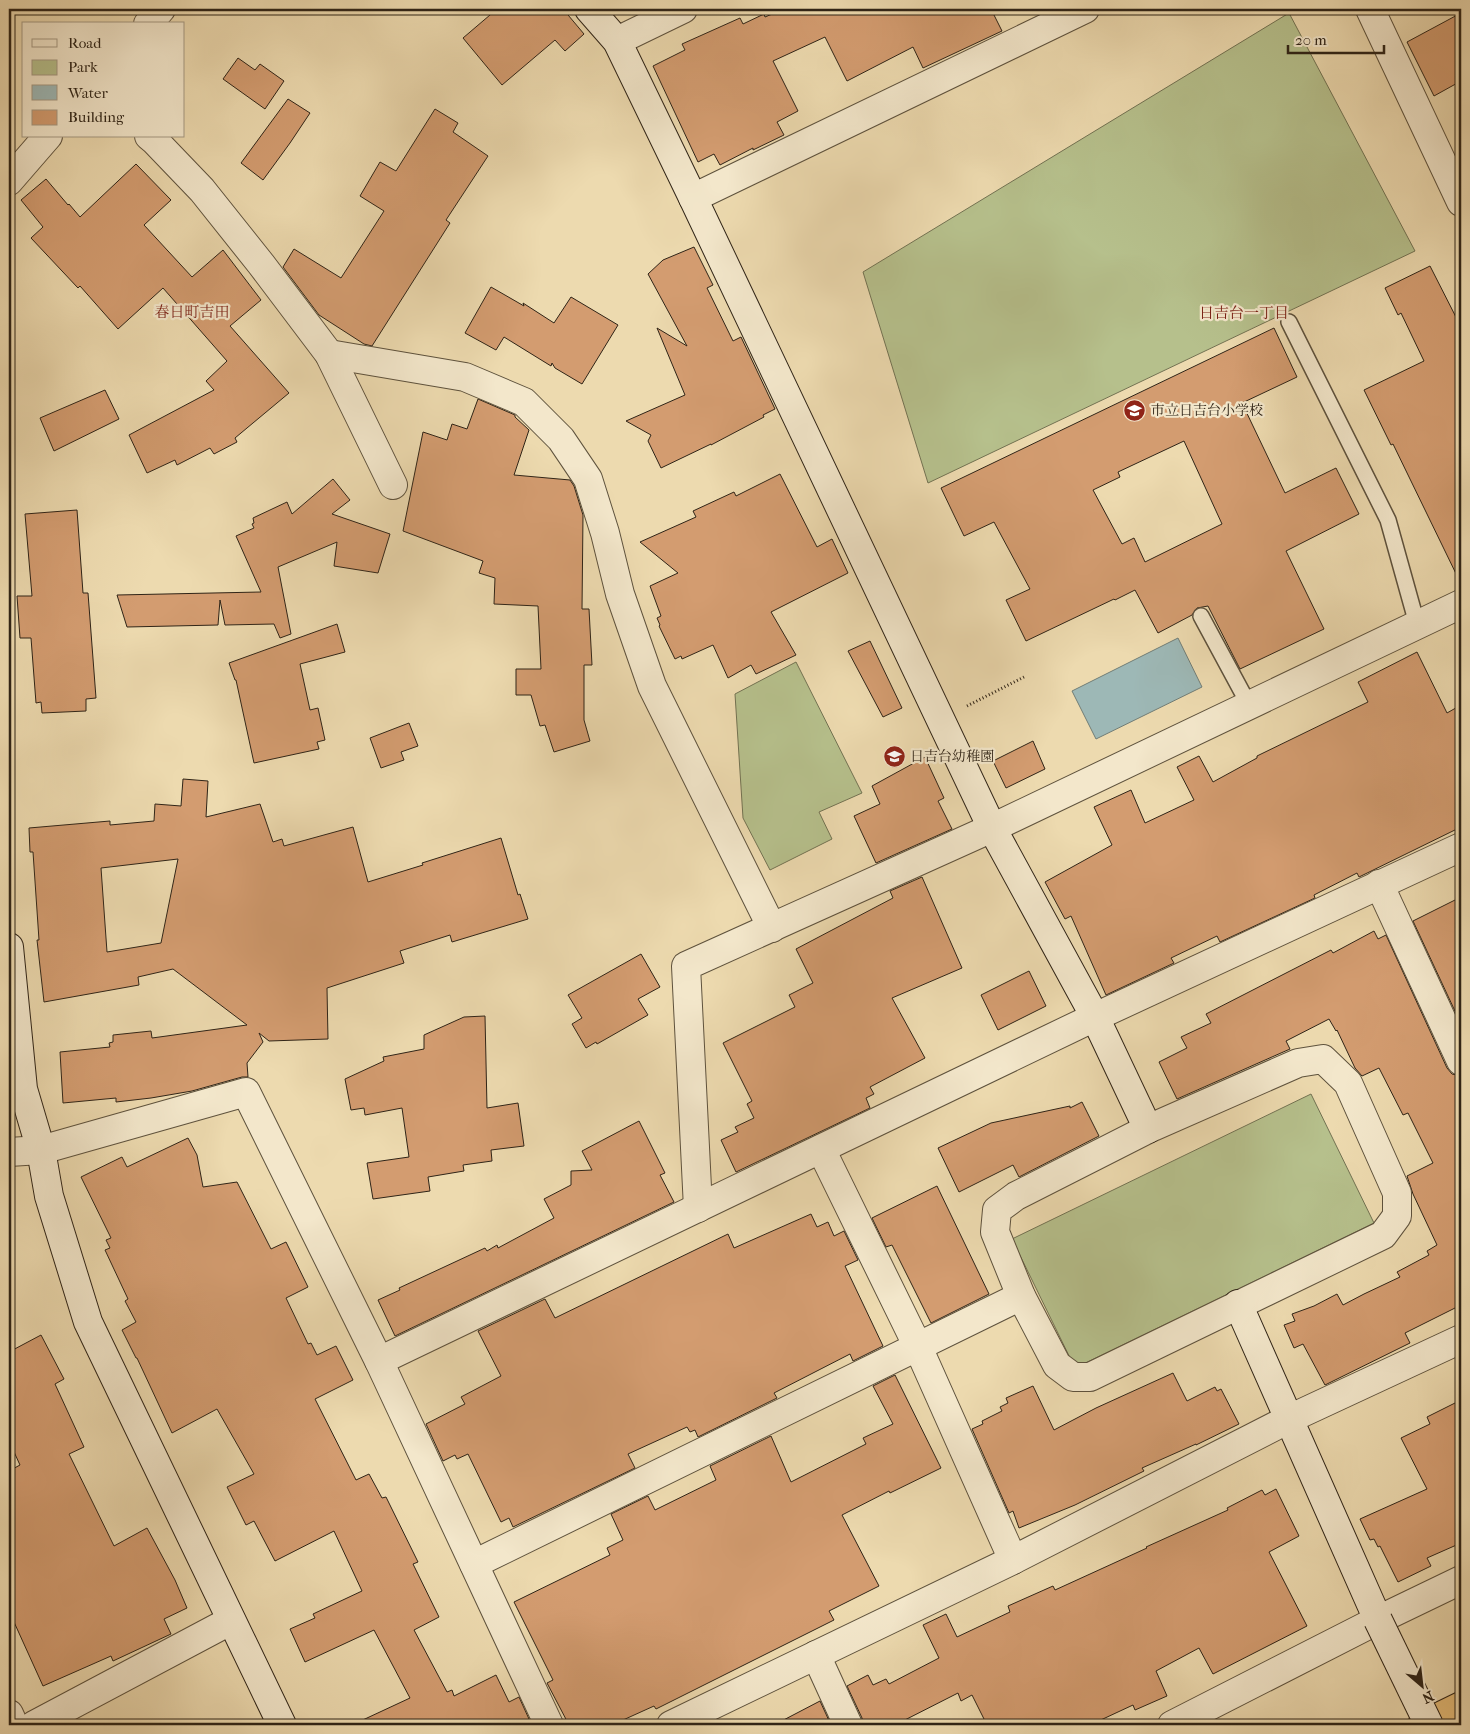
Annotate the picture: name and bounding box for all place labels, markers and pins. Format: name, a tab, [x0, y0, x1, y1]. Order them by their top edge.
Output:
school or university icon: 市立日吉台小学校	[1123, 398, 1147, 422]
place label: 市立日吉台小学校	[1151, 402, 1263, 419]
school or university icon: 日吉台幼稚園	[882, 744, 906, 768]
place label: 日吉台幼稚園	[910, 748, 994, 765]

